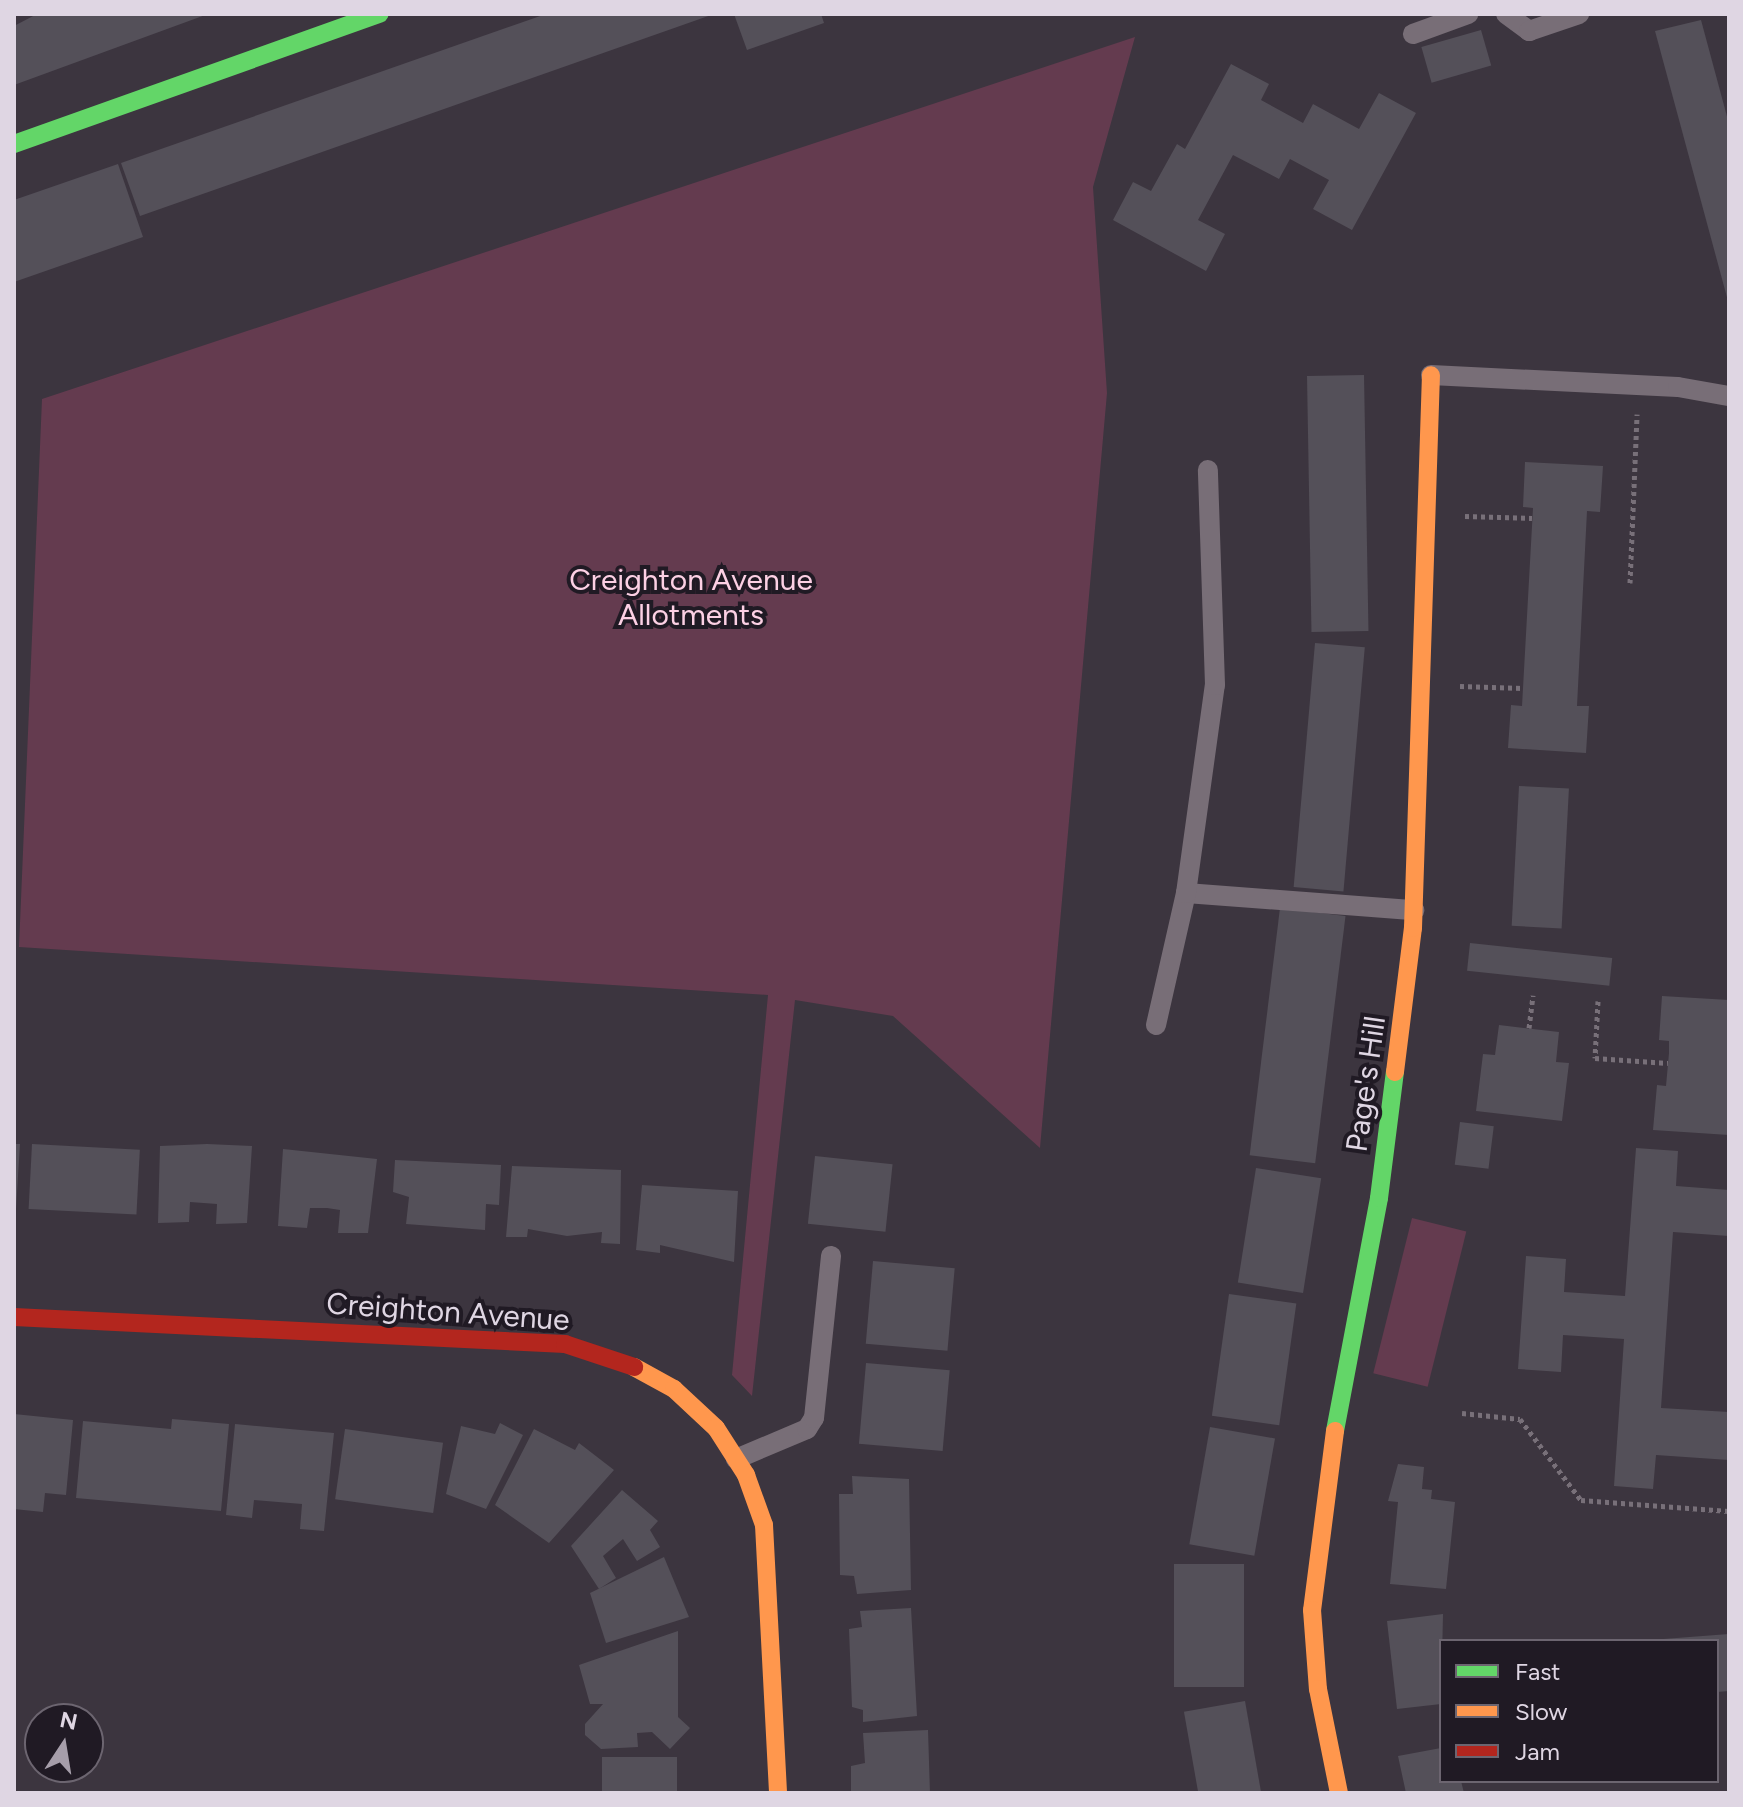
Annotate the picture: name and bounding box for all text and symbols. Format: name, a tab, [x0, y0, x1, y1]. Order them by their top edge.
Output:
park label: Creighton Avenue Allotments	[569, 562, 813, 632]
street label: Page's Hill	[1339, 1014, 1393, 1154]
street label: Creighton Avenue	[325, 1286, 571, 1338]
legend	[1439, 1639, 1719, 1783]
text: Fast	[1515, 1657, 1560, 1686]
text: Slow	[1515, 1697, 1567, 1726]
north arrow	[24, 1703, 104, 1783]
text: N	[58, 1706, 80, 1736]
text: Jam	[1515, 1737, 1560, 1766]

